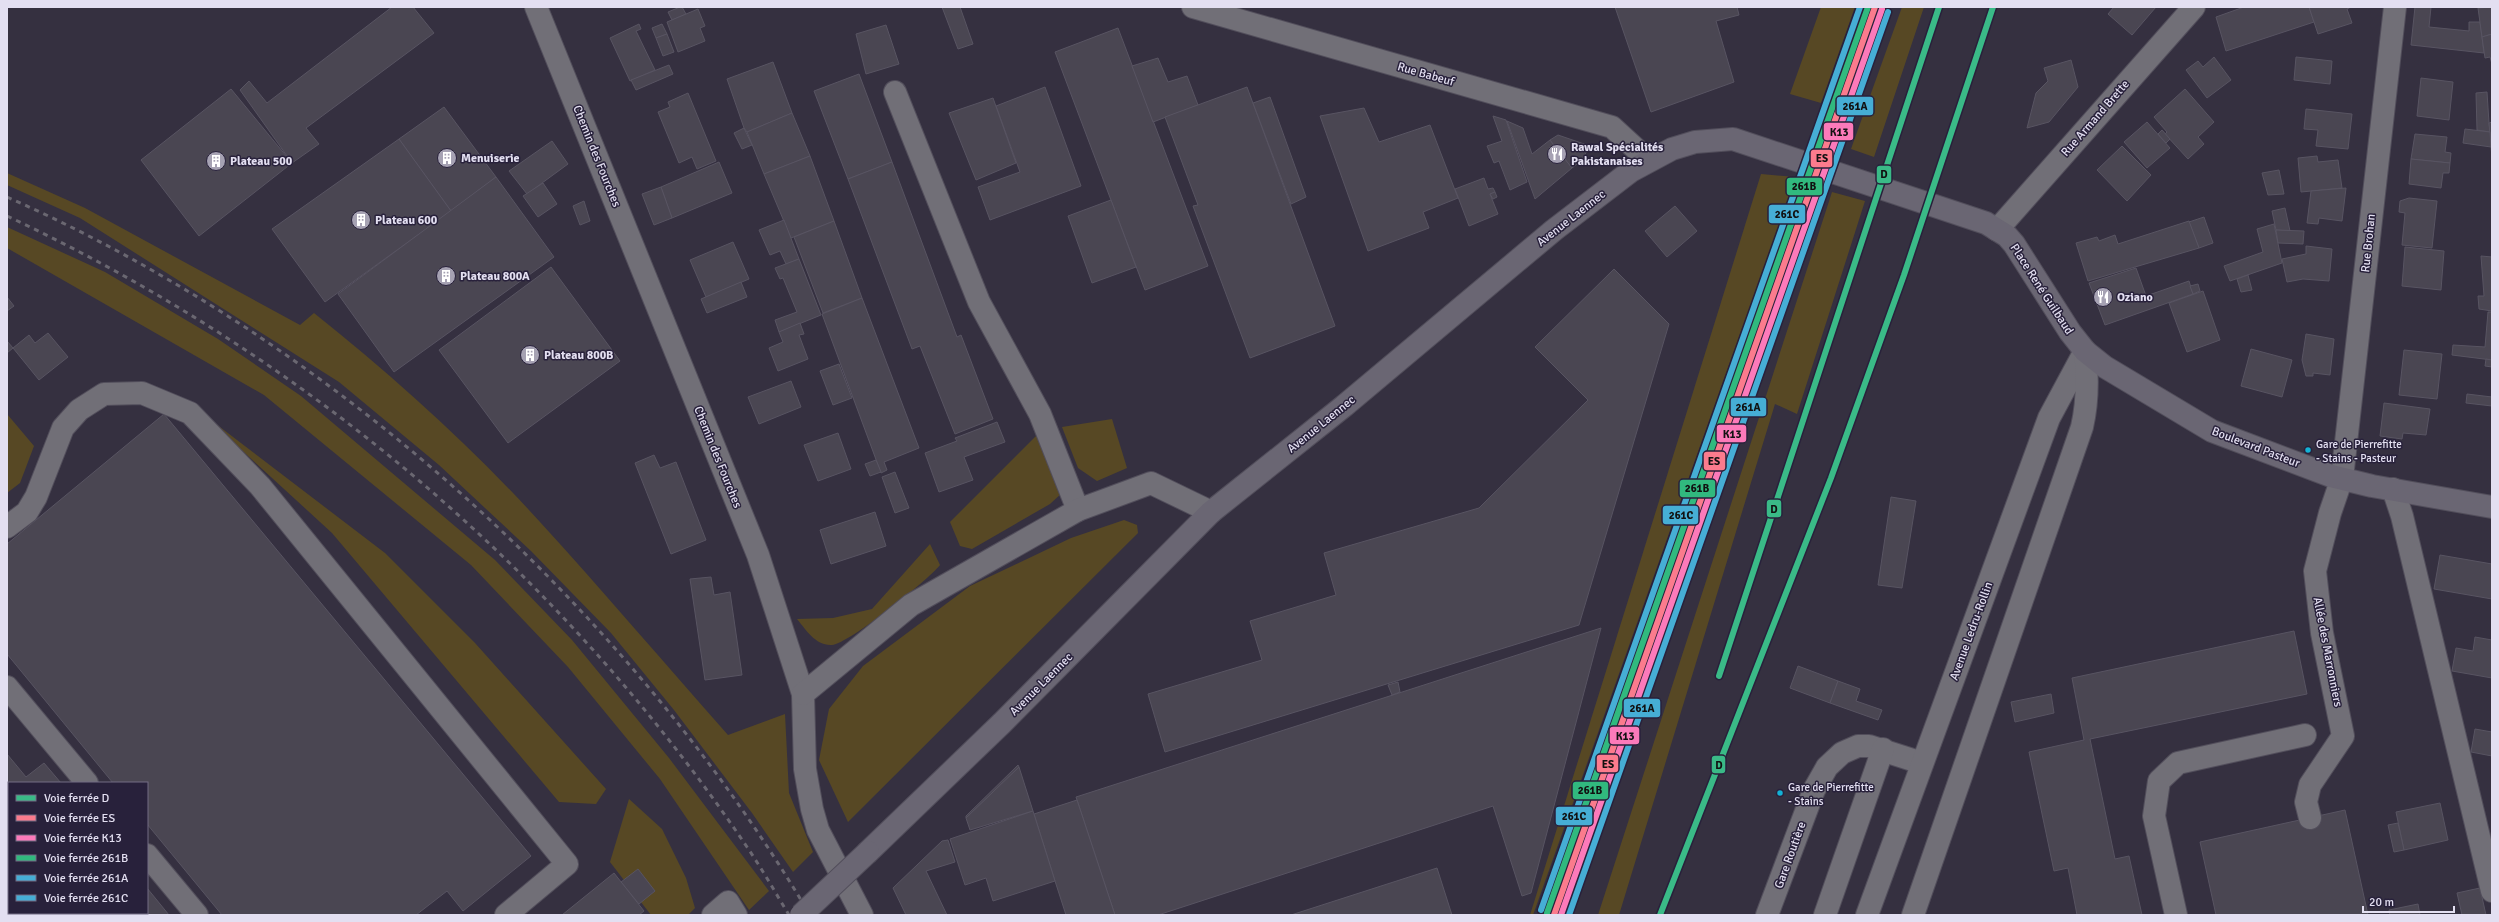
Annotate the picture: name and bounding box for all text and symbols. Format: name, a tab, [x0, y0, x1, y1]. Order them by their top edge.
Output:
street label: Rue Babeuf	[1396, 59, 1457, 90]
street label: Rue Armand Brette	[2058, 77, 2133, 160]
line badge: 261A	[1836, 96, 1874, 116]
text: 261A	[1843, 100, 1867, 113]
street label: Chemin des Fourches	[569, 103, 624, 209]
line badge: K13	[1823, 122, 1854, 141]
text: K13	[1830, 126, 1848, 139]
place label: Rawal Spécialités Pakistanaises	[1571, 140, 1664, 169]
restaurant icon: Rawal Spécialités Pakistanaises	[1546, 143, 1568, 165]
building icon: Menuiserie	[436, 147, 458, 169]
line badge: ES	[1810, 149, 1833, 168]
building icon: Plateau 500	[205, 150, 227, 172]
place label: Menuiserie	[461, 151, 520, 166]
text: ES	[1816, 152, 1828, 165]
place label: Plateau 500	[230, 154, 293, 169]
line badge: D	[1876, 165, 1892, 184]
text: D	[1880, 168, 1888, 181]
line badge: 261B	[1786, 177, 1823, 196]
text: 261B	[1792, 180, 1817, 193]
street label: Avenue Laennec	[1534, 187, 1609, 250]
line badge: 261C	[1768, 204, 1806, 224]
text: 261C	[1775, 208, 1800, 221]
building icon: Plateau 600	[350, 209, 372, 231]
place label: Plateau 600	[375, 213, 438, 228]
street label: Rue Brohan	[2358, 213, 2379, 273]
street label: Place René Guilbaud	[2007, 241, 2077, 337]
building icon: Plateau 800A	[435, 265, 457, 287]
place label: Plateau 800A	[460, 269, 530, 284]
restaurant icon: Oziano	[2092, 286, 2114, 308]
place label: Oziano	[2117, 290, 2153, 305]
building icon: Plateau 800B	[519, 344, 541, 366]
place label: Plateau 800B	[544, 348, 614, 363]
street label: Avenue Laennec	[1284, 392, 1359, 456]
line badge: 261A	[1730, 397, 1767, 417]
text: 261A	[1736, 401, 1760, 414]
street label: Chemin des Fourches	[690, 404, 745, 510]
line badge: K13	[1716, 424, 1747, 443]
street label: Boulevard Pasteur	[2210, 424, 2303, 471]
text: K13	[1723, 428, 1741, 441]
place label: Gare de Pierrefitte - Stains - Pasteur	[2316, 438, 2402, 465]
marker: Gare de Pierrefitte - Stains - Pasteur	[2303, 445, 2313, 455]
line badge: ES	[1703, 451, 1726, 471]
text: ES	[1708, 455, 1720, 468]
line badge: 261B	[1679, 479, 1716, 498]
text: 261B	[1685, 482, 1710, 495]
line badge: D	[1766, 499, 1782, 518]
text: D	[1770, 503, 1778, 516]
line badge: 261C	[1662, 505, 1699, 525]
text: 261C	[1669, 509, 1694, 522]
street label: Avenue Ledru-Rollin	[1947, 580, 1996, 682]
street label: Allée des Marronniers	[2310, 596, 2346, 708]
street label: Avenue Laennec	[1007, 649, 1076, 719]
line badge: 261A	[1623, 698, 1661, 718]
text: 261A	[1630, 702, 1654, 715]
line badge: K13	[1609, 726, 1640, 745]
text: K13	[1616, 730, 1634, 743]
line badge: ES	[1596, 754, 1619, 773]
line badge: D	[1711, 755, 1726, 774]
text: ES	[1602, 758, 1614, 771]
text: D	[1715, 759, 1723, 772]
line badge: 261B	[1572, 781, 1609, 800]
place label: Gare de Pierrefitte - Stains	[1788, 781, 1874, 808]
legend	[8, 782, 148, 914]
text: 261B	[1578, 784, 1603, 797]
marker: Gare de Pierrefitte - Stains	[1775, 788, 1785, 798]
text: Voie ferrée D	[44, 791, 110, 806]
line badge: 261C	[1555, 806, 1593, 826]
text: 261C	[1562, 810, 1587, 823]
text: Voie ferrée ES	[44, 811, 115, 826]
street label: Gare Routière	[1771, 820, 1810, 891]
text: Voie ferrée K13	[44, 831, 122, 846]
text: Voie ferrée 261B	[44, 851, 128, 866]
text: Voie ferrée 261A	[44, 871, 129, 886]
scale bar	[2363, 888, 2454, 914]
text: Voie ferrée 261C	[44, 891, 128, 906]
text: 20 m	[2369, 895, 2394, 910]

